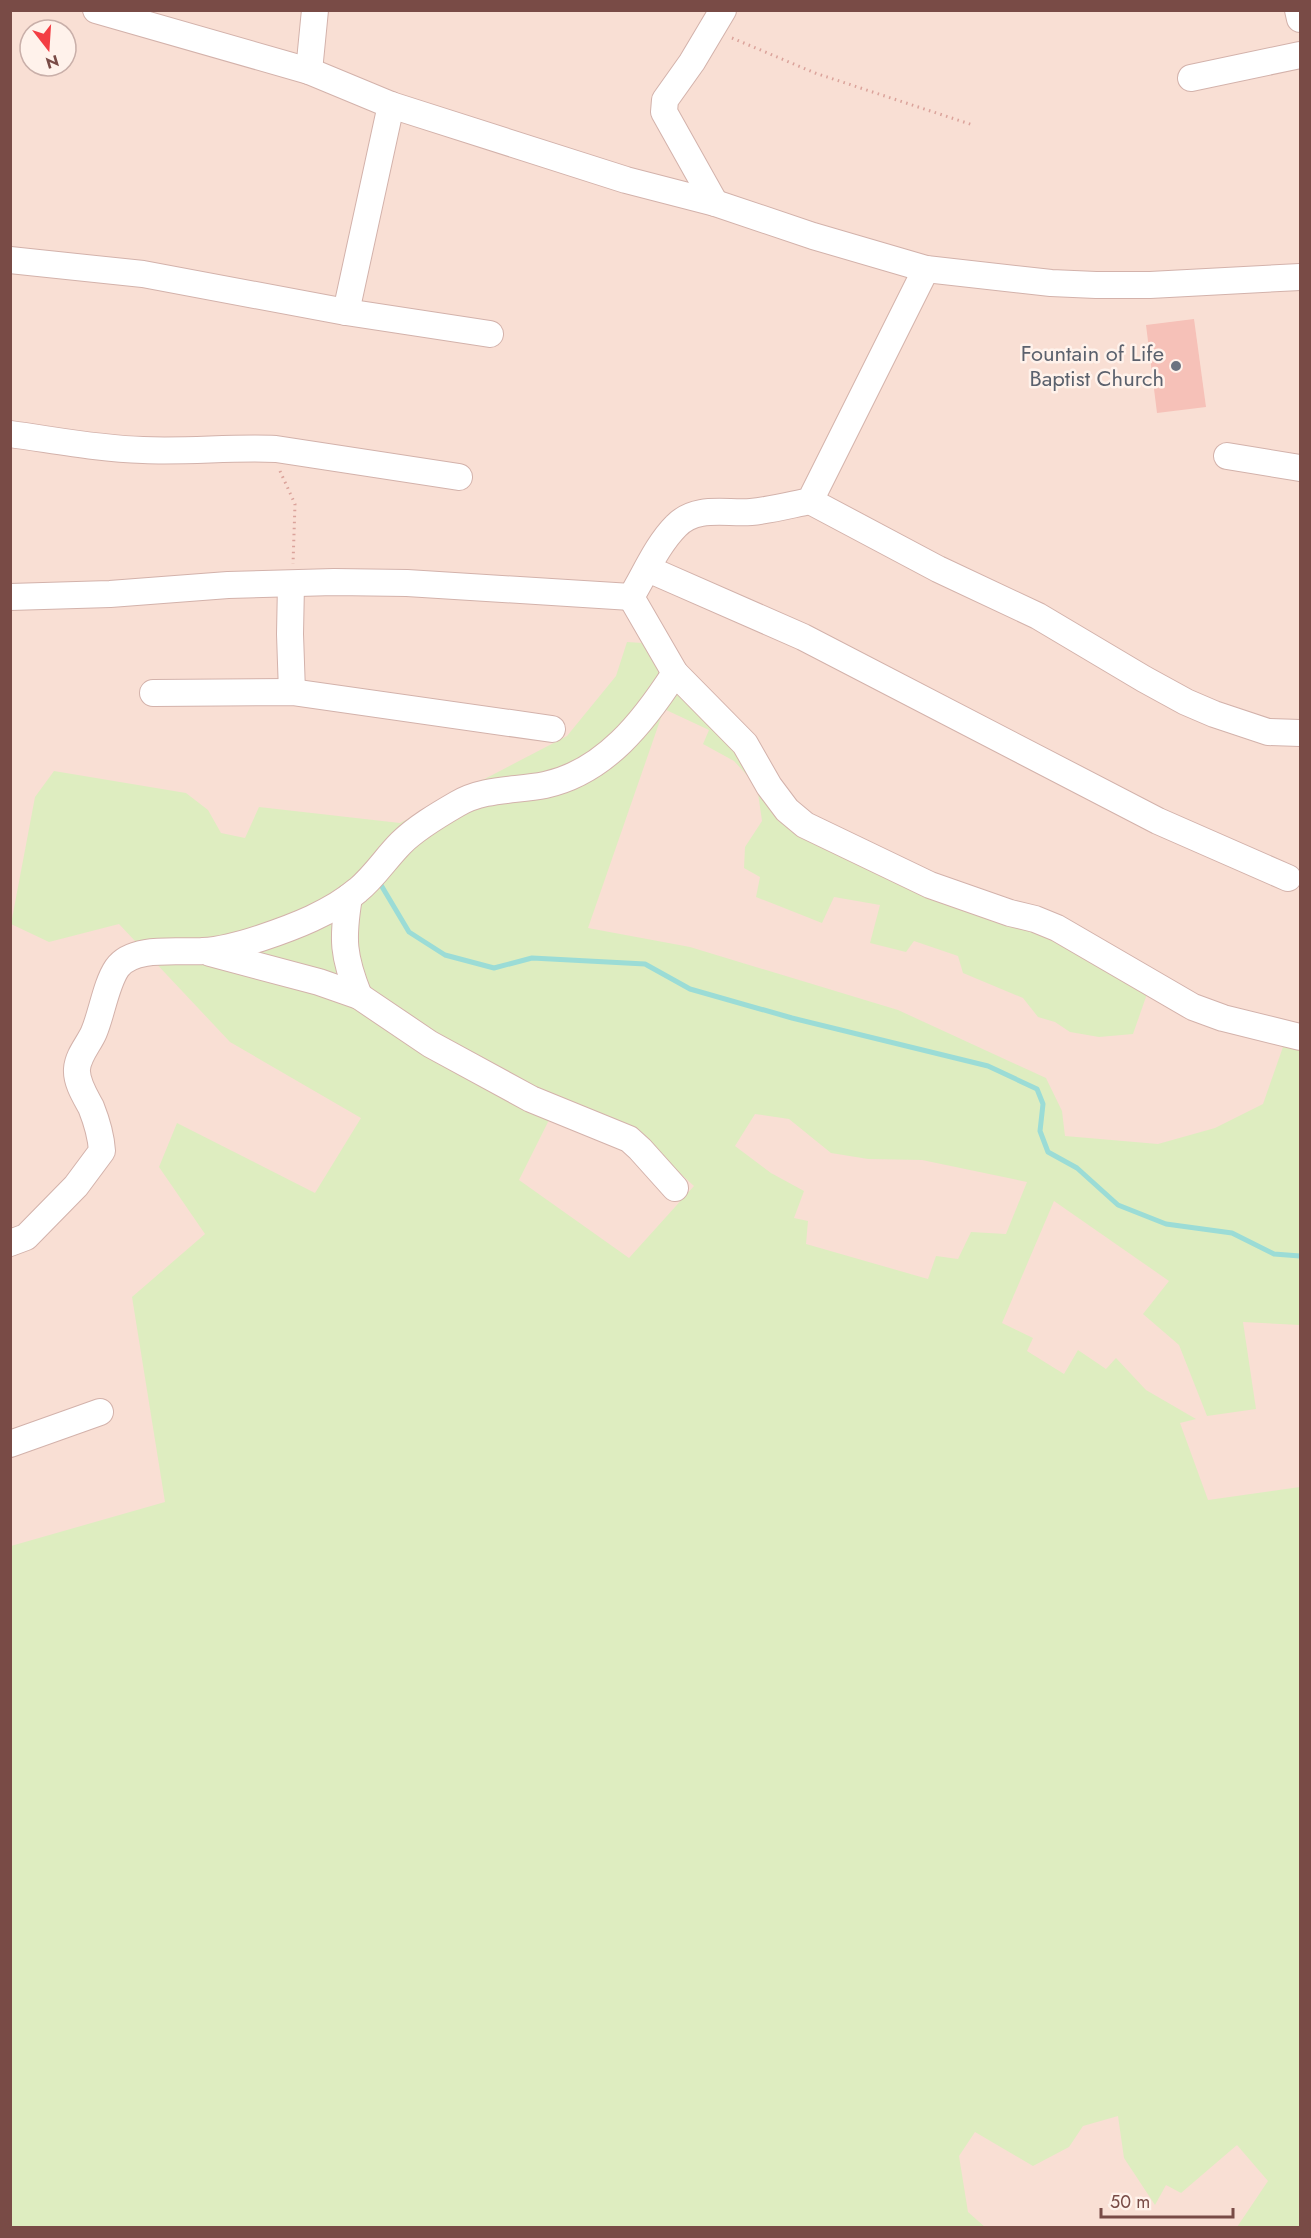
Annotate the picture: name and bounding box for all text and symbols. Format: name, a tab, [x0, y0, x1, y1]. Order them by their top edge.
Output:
north arrow	[18, 18, 78, 78]
text: N	[43, 49, 62, 75]
place label: Fountain of Life Baptist Church	[1021, 337, 1164, 394]
marker: Fountain of Life Baptist Church	[1169, 359, 1183, 373]
scale bar	[1101, 2181, 1233, 2219]
text: 50 m	[1110, 2189, 1150, 2215]

